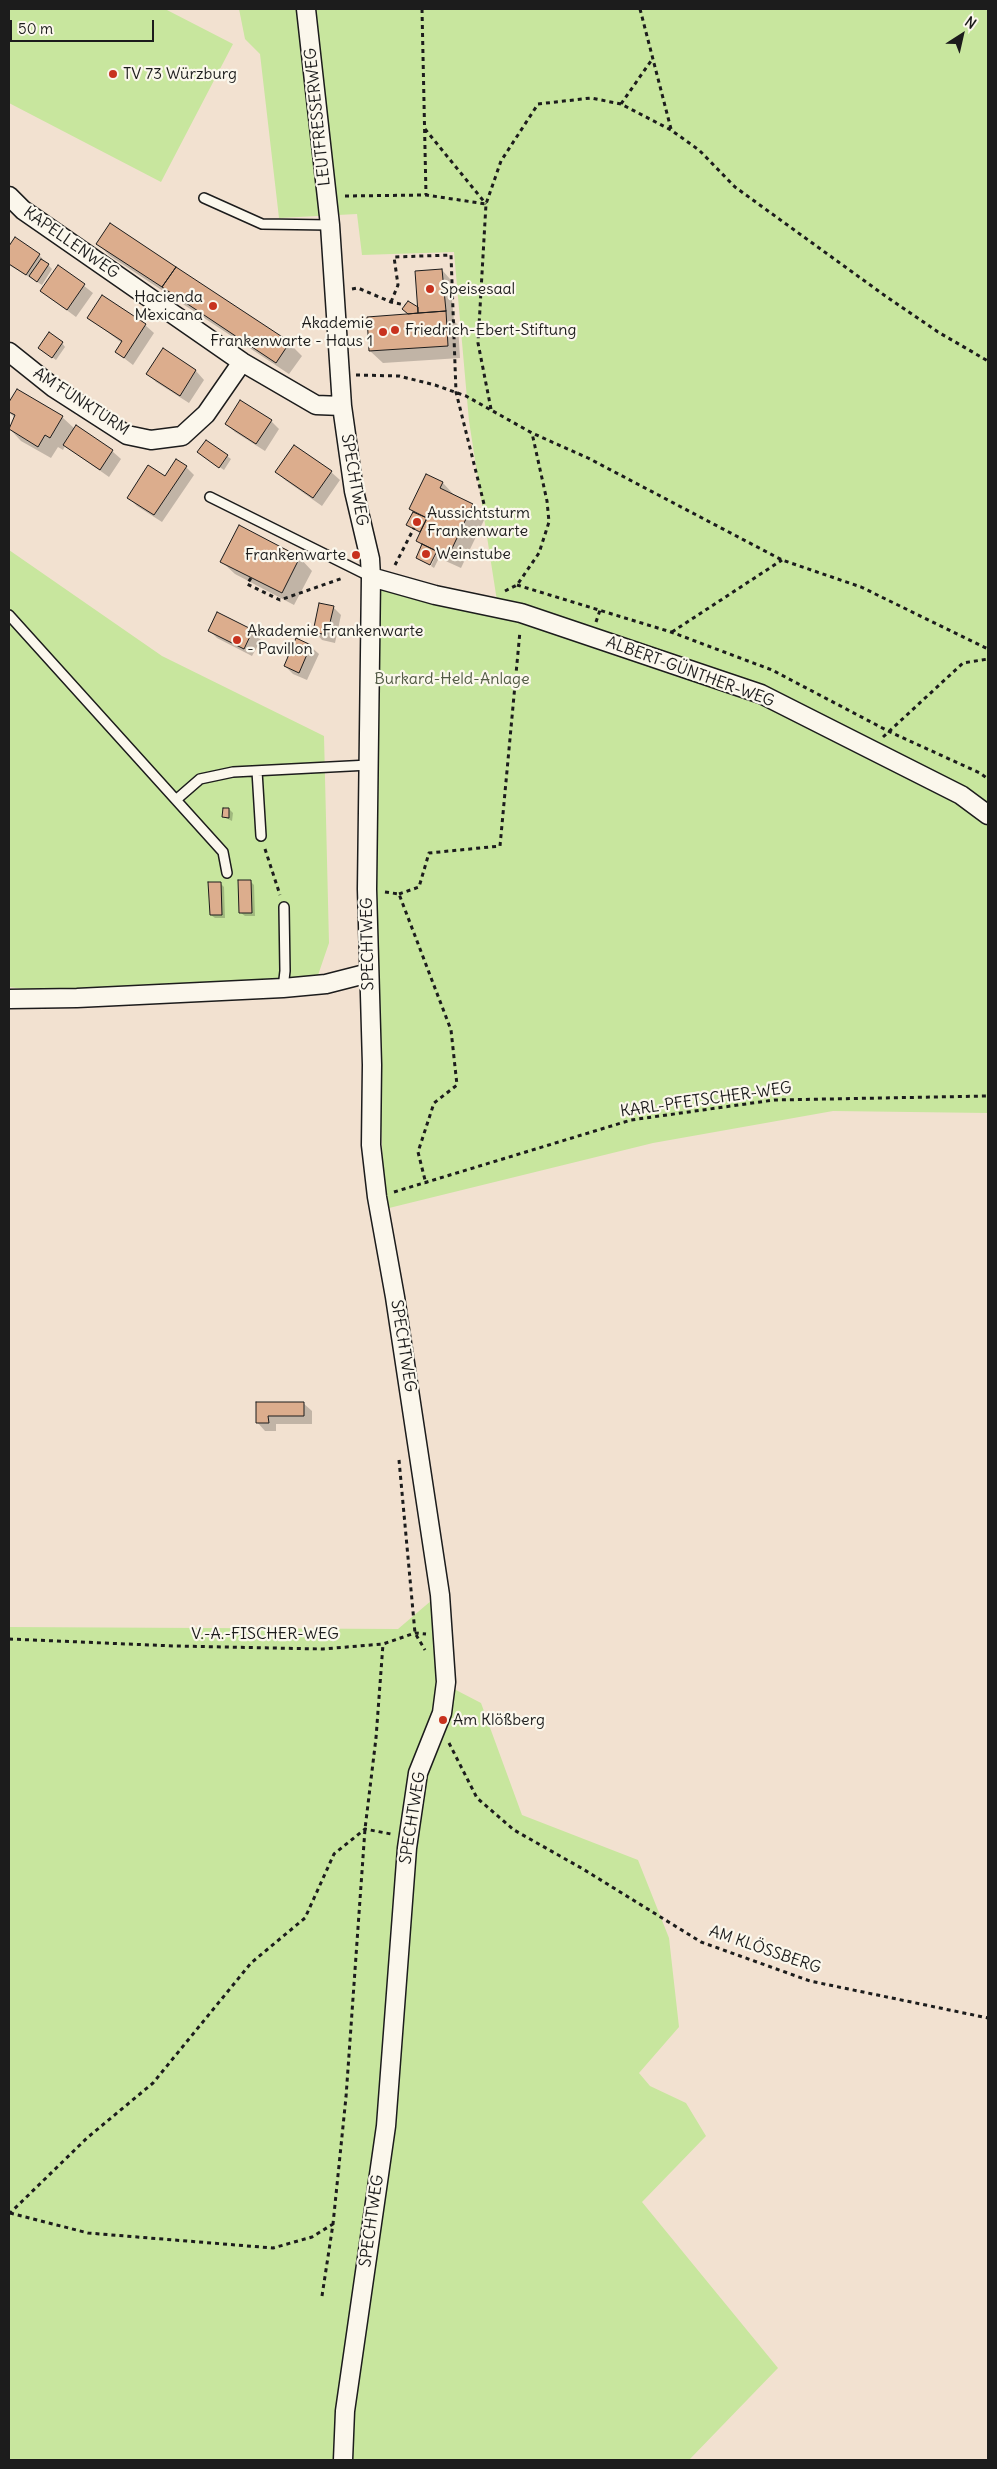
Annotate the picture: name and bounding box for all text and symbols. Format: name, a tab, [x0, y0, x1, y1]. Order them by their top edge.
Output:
scale bar	[12, 10, 156, 42]
north arrow	[937, 10, 987, 60]
text: N	[961, 13, 980, 33]
text: 50 m	[18, 19, 53, 38]
street label: LEUTFRESSERWEG	[301, 47, 335, 187]
place label: TV 73 Würzburg	[123, 64, 237, 84]
marker: TV 73 Würzburg	[107, 68, 119, 80]
street label: KAPELLENWEG	[19, 203, 123, 283]
place label: Speisesaal	[440, 279, 515, 299]
marker: Speisesaal	[424, 283, 436, 295]
place label: Hacienda Mexicana	[134, 287, 203, 325]
marker: Hacienda Mexicana	[207, 300, 219, 312]
place label: Akademie Frankenwarte - Haus 1	[210, 313, 373, 351]
place label: Friedrich-Ebert-Stiftung	[405, 320, 576, 340]
marker: Friedrich-Ebert-Stiftung	[389, 324, 401, 336]
marker: Akademie Frankenwarte - Haus 1	[377, 326, 389, 338]
street label: AM FUNKTURM	[29, 364, 133, 440]
street label: SPECHTWEG	[336, 432, 372, 528]
place label: Aussichtsturm Frankenwarte	[427, 503, 530, 541]
marker: Aussichtsturm Frankenwarte	[411, 516, 423, 528]
place label: Weinstube	[436, 544, 511, 564]
place label: Frankenwarte	[245, 545, 346, 565]
marker: Weinstube	[420, 548, 432, 560]
marker: Frankenwarte	[350, 549, 362, 561]
place label: Akademie Frankenwarte - Pavillon	[247, 621, 423, 659]
street label: ALBERT-GÜNTHER-WEG	[603, 633, 777, 711]
marker: Akademie Frankenwarte - Pavillon	[231, 634, 243, 646]
park label: Burkard-Held-Anlage	[374, 669, 530, 689]
street label: SPECHTWEG	[358, 897, 378, 991]
street label: KARL-PFETSCHER-WEG	[619, 1078, 793, 1122]
street label: SPECHTWEG	[386, 1298, 420, 1394]
street label: V.-A.-FISCHER-WEG	[191, 1624, 339, 1644]
place label: Am Klößberg	[453, 1710, 545, 1730]
marker: Am Klößberg	[437, 1714, 449, 1726]
street label: SPECHTWEG	[396, 1770, 430, 1866]
street label: AM KLÖSSBERG	[707, 1922, 823, 1978]
street label: SPECHTWEG	[356, 2174, 388, 2268]

